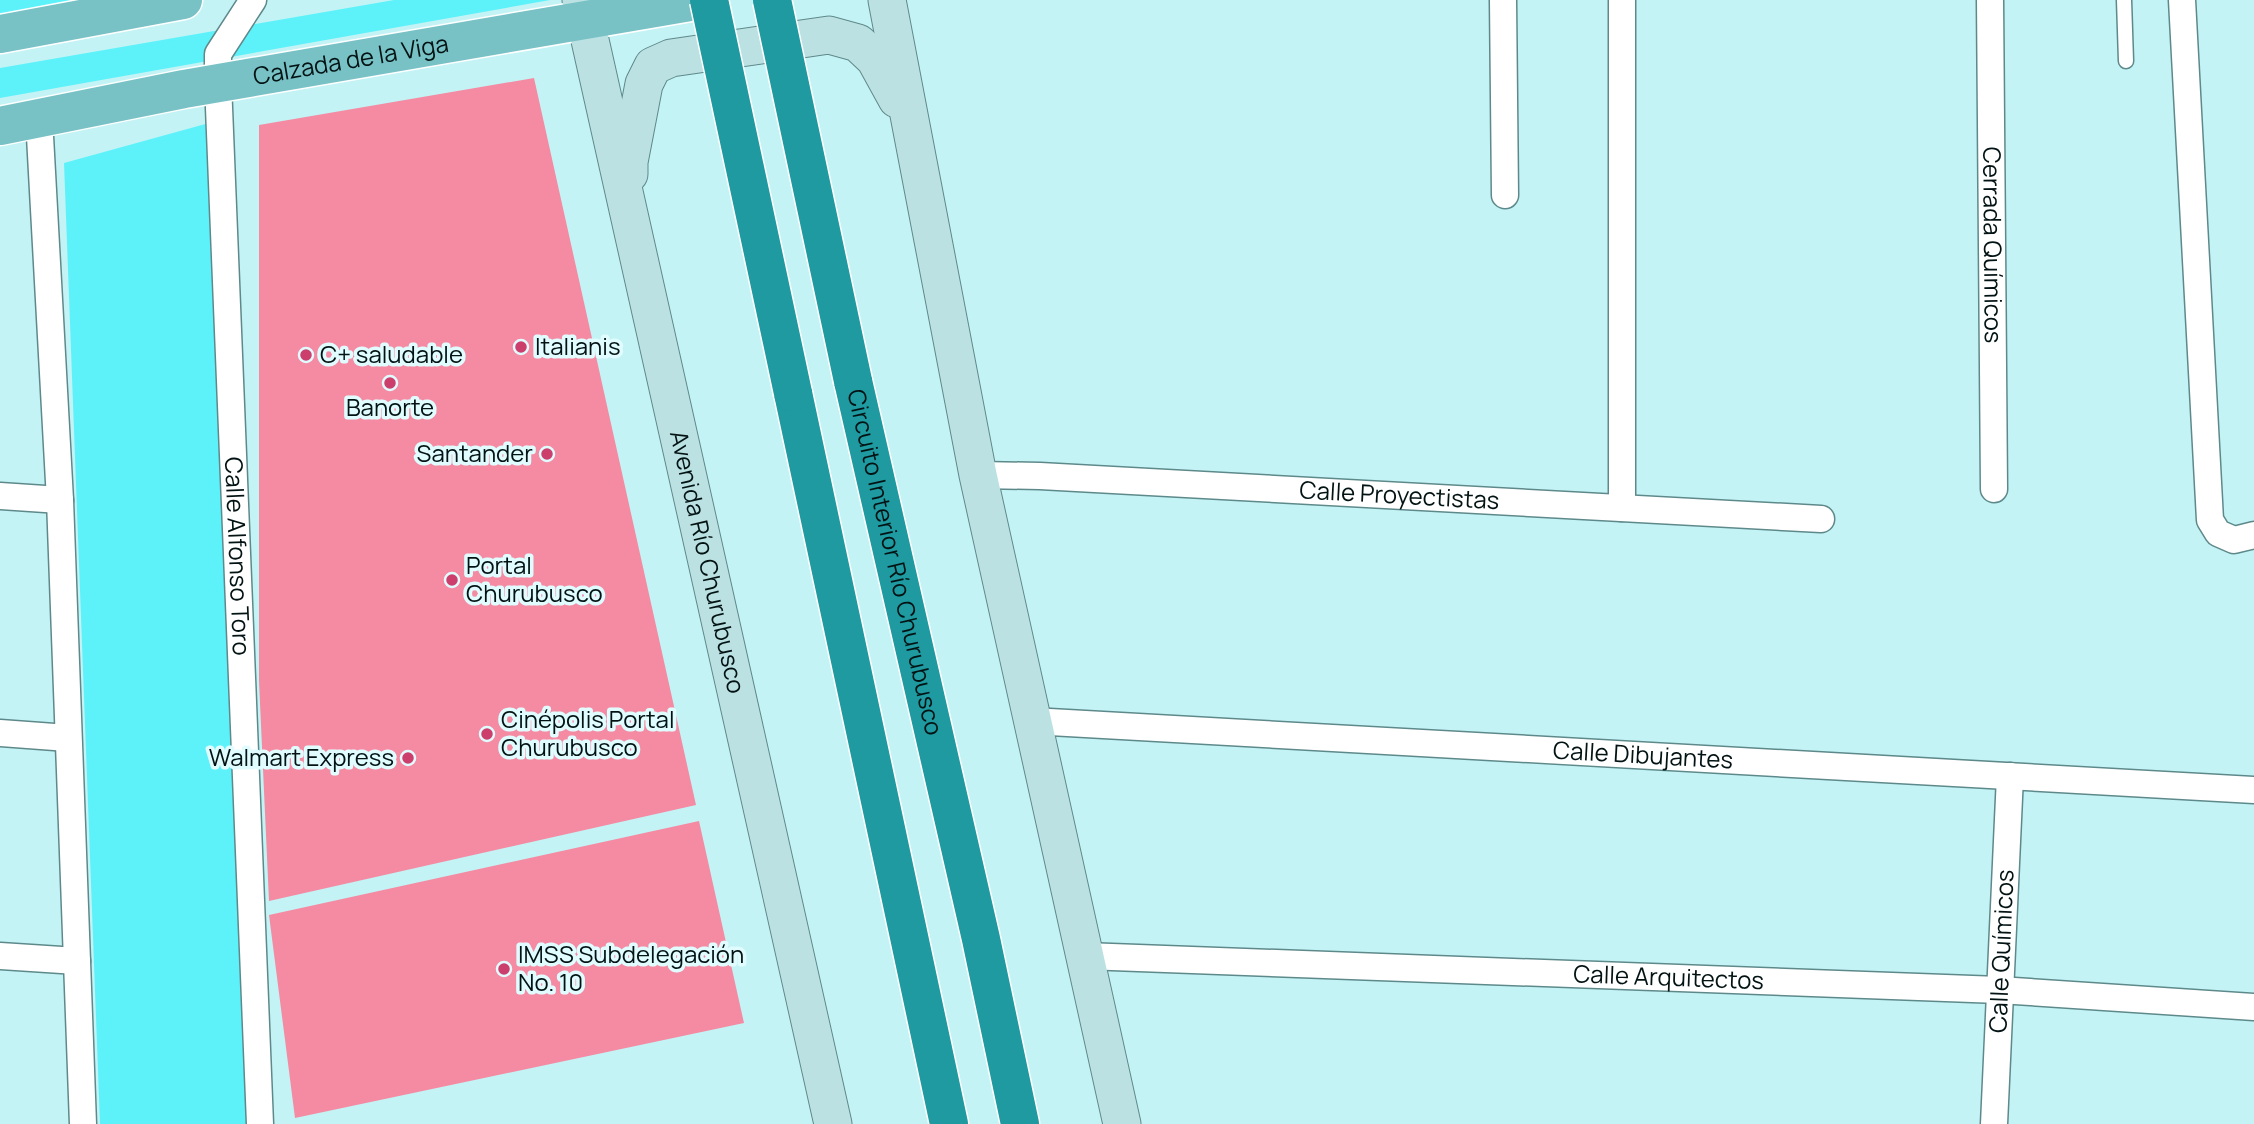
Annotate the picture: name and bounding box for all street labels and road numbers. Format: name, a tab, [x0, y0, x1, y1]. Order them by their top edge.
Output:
street label: Calzada de la Viga	[250, 26, 451, 92]
street label: Cerrada Químicos	[1976, 147, 2011, 343]
street label: Circuito Interior Río Churubusco	[840, 386, 952, 738]
street label: Avenida Río Churubusco	[663, 427, 754, 696]
street label: Calle Alfonso Toro	[218, 456, 259, 656]
street label: Calle Proyectistas	[1299, 472, 1500, 516]
street label: Calle Dibujantes	[1552, 732, 1734, 776]
street label: Calle Químicos	[1980, 869, 2021, 1034]
street label: Calle Arquitectos	[1573, 956, 1765, 996]

